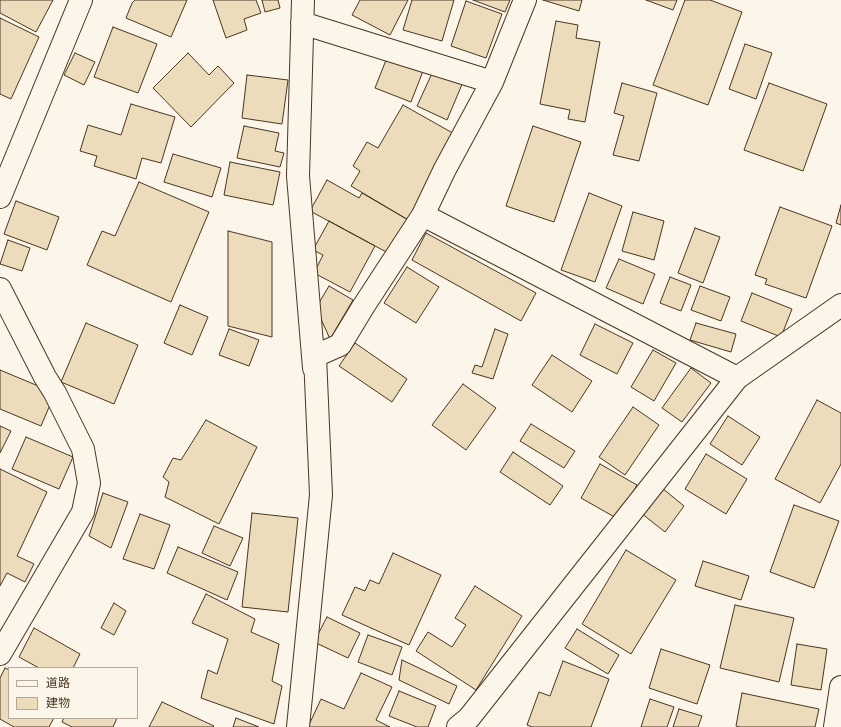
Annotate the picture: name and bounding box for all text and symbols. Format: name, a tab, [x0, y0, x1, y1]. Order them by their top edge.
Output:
legend	[8, 667, 138, 719]
text: 道路	[46, 674, 70, 693]
text: 建物	[46, 694, 70, 713]

